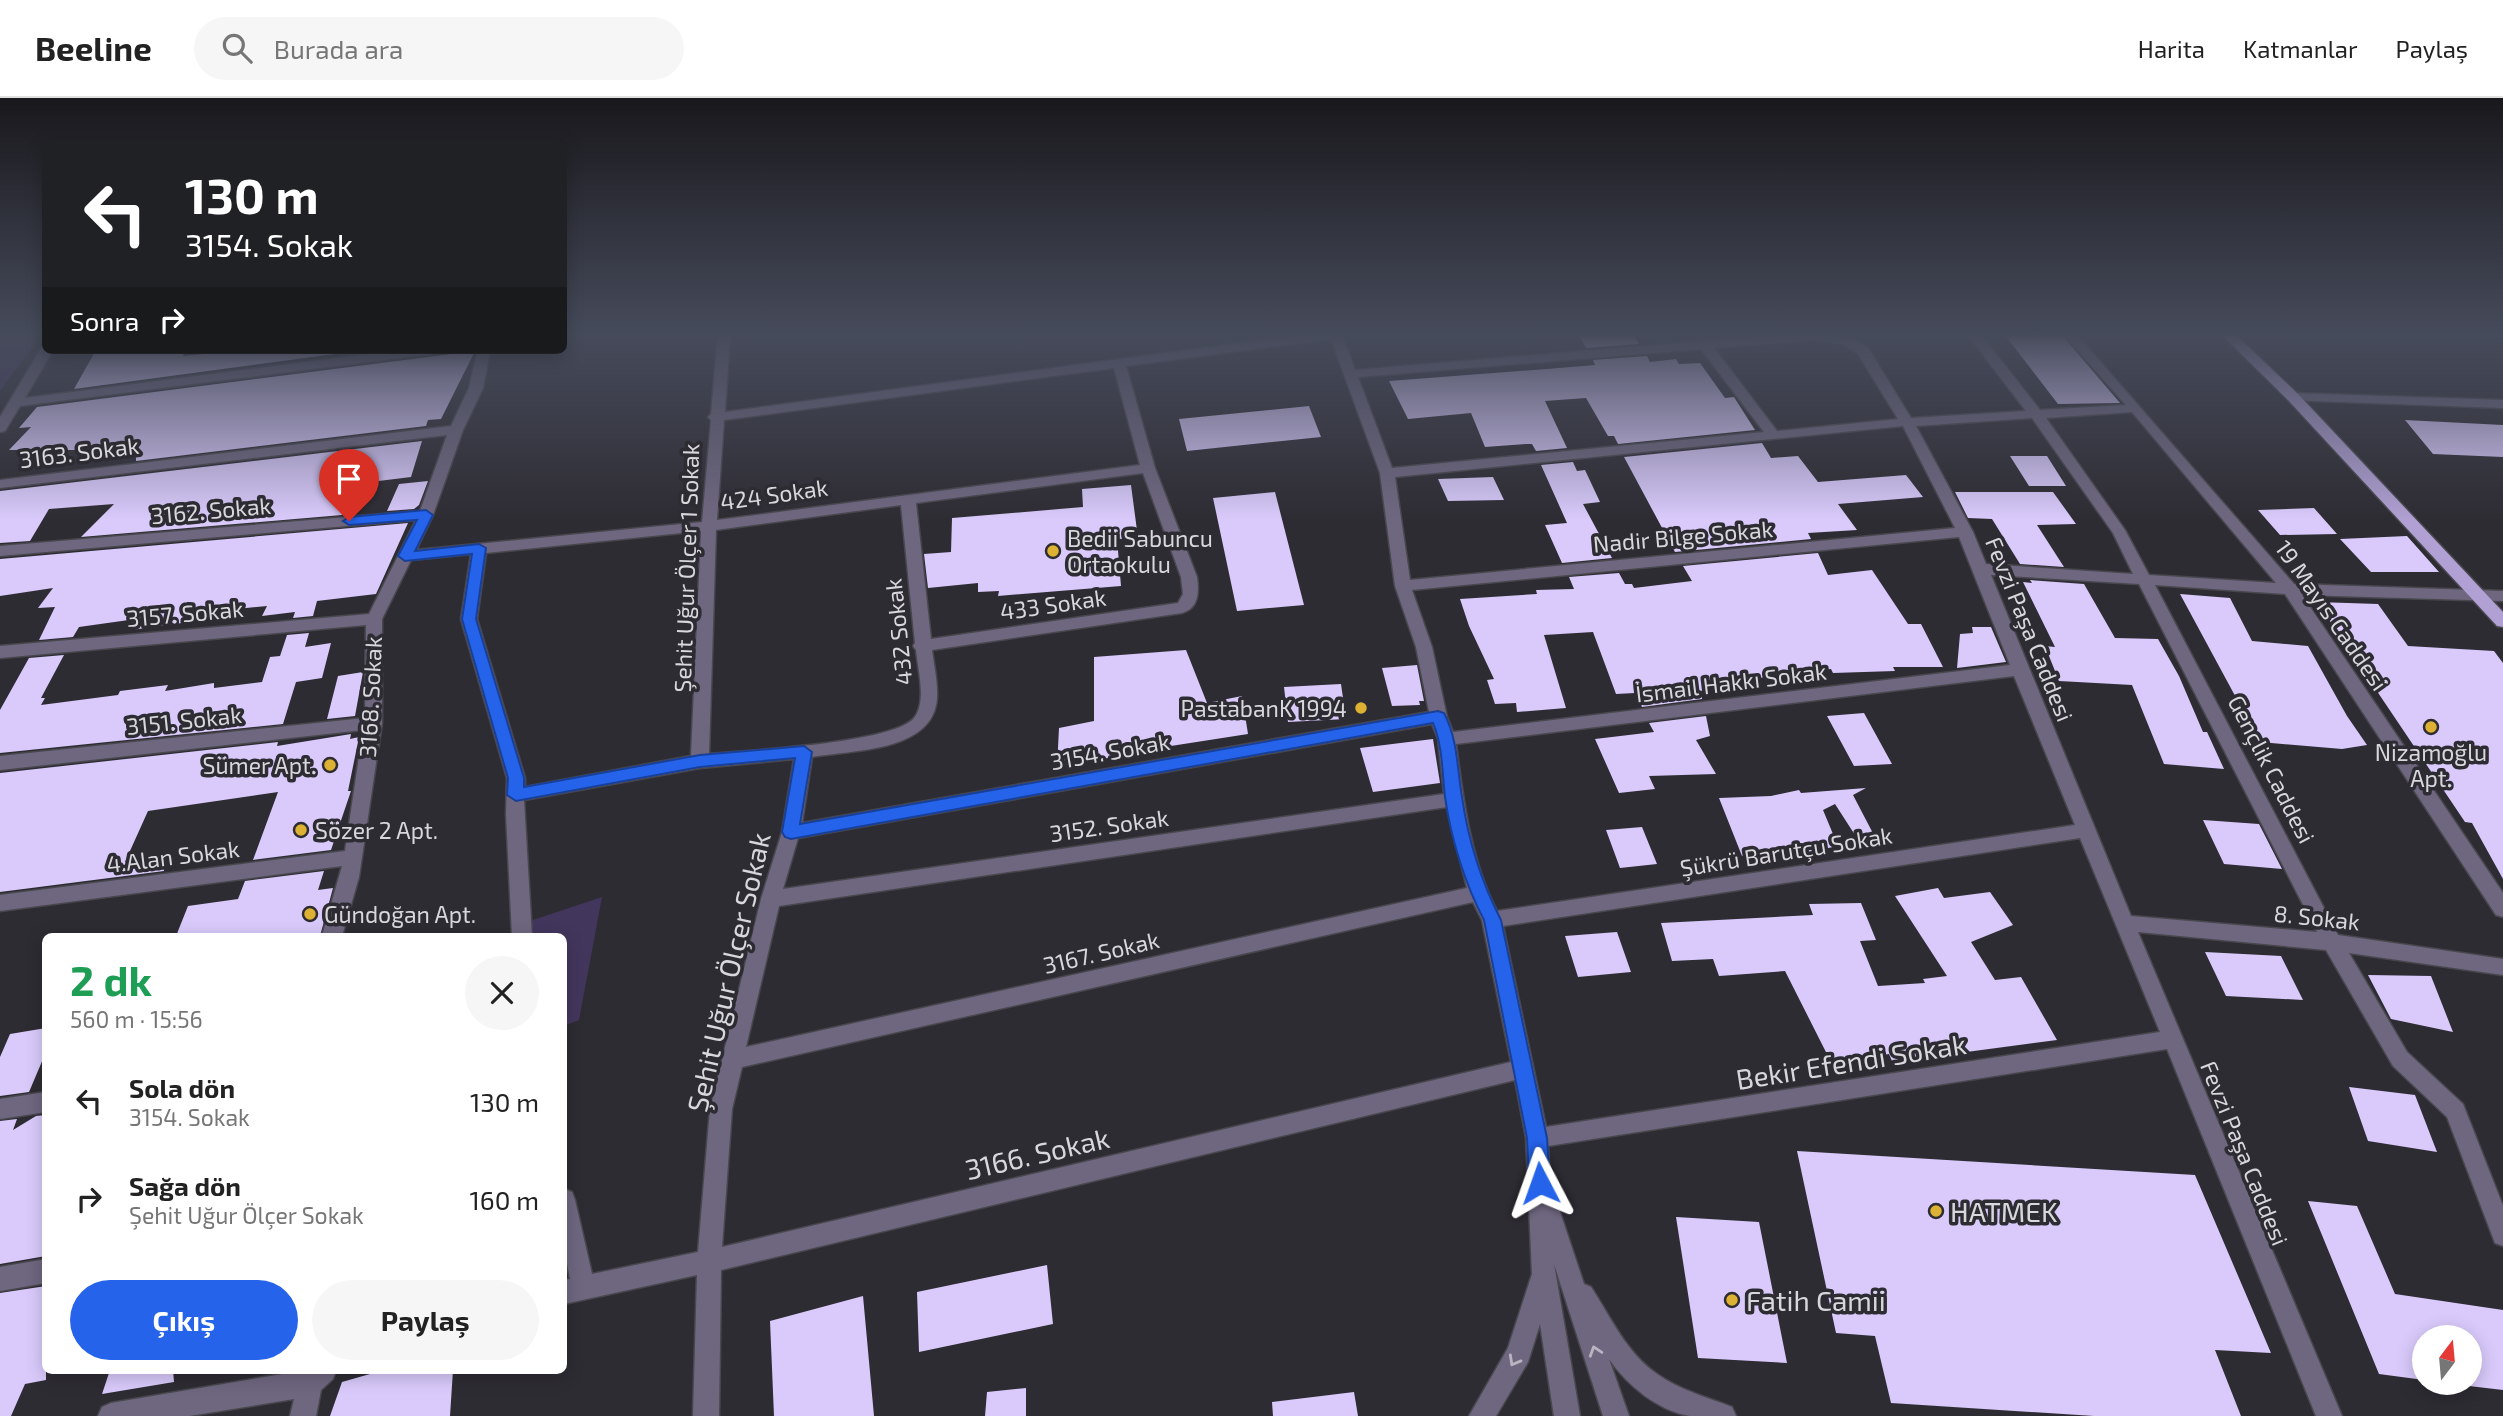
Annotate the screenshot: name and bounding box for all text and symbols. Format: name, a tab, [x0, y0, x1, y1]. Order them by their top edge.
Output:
search box	[194, 17, 684, 80]
text: Beeline	[35, 28, 152, 68]
icon: search	[218, 29, 256, 67]
text: Burada ara	[274, 33, 403, 64]
text: Harita	[2138, 34, 2205, 63]
text: Katmanlar	[2243, 34, 2358, 63]
text: Paylaş	[2396, 34, 2468, 63]
text: 130 m	[185, 165, 319, 224]
icon: left	[70, 168, 161, 259]
text: 3154. Sokak	[185, 225, 353, 263]
icon: right	[153, 301, 191, 339]
text: Sonra	[70, 305, 139, 336]
street label: 3163. Sokak	[18, 431, 141, 473]
street label: Şehit Uğur Ölçer 1 Sokak	[668, 443, 705, 693]
pin	[319, 449, 379, 521]
icon: arrive	[330, 460, 368, 498]
street label: 424 Sokak	[718, 473, 830, 515]
street label: 3162. Sokak	[150, 491, 272, 529]
street label: Nadir Bilge Sokak	[1592, 514, 1774, 558]
place label: Bedii Sabuncu Ortaokulu	[1067, 524, 1213, 578]
street label: Fevzi Paşa Caddesi	[1979, 533, 2080, 726]
street label: 19 Mayıs Caddesi	[2270, 535, 2394, 695]
marker: Bedii Sabuncu Ortaokulu	[1045, 543, 1061, 559]
street label: 432 Sokak	[878, 577, 918, 687]
street label: 433 Sokak	[998, 583, 1108, 625]
street label: 3157. Sokak	[125, 594, 245, 632]
street label: 3168. Sokak	[353, 635, 387, 758]
street label: İsmail Hakkı Sokak	[1634, 656, 1828, 708]
street label: Gençlik Caddesi	[2222, 690, 2321, 848]
place label: PastabanK 1994	[1181, 694, 1347, 722]
street label: 3151. Sokak	[125, 700, 243, 740]
marker: PastabanK 1994	[1353, 700, 1369, 716]
marker: Nizamoğlu Apt.	[2423, 719, 2439, 735]
street label: 3154. Sokak	[1048, 727, 1172, 775]
place label: Nizamoğlu Apt.	[2375, 738, 2487, 792]
place label: Sümer Apt.	[203, 751, 316, 779]
marker: Sümer Apt.	[322, 757, 338, 773]
street label: 3152. Sokak	[1048, 803, 1170, 847]
place label: Sözer 2 Apt.	[315, 816, 438, 844]
street label: Şükrü Barutçu Sokak	[1678, 820, 1895, 883]
marker: Sözer 2 Apt.	[293, 822, 309, 838]
street label: Şehit Uğur Ölçer Sokak	[679, 829, 778, 1115]
street label: 4.Alan Sokak	[105, 834, 241, 878]
street label: 8. Sokak	[2273, 899, 2362, 935]
place label: Gündoğan Apt.	[324, 900, 476, 928]
marker: Gündoğan Apt.	[302, 906, 318, 922]
street label: 3167. Sokak	[1040, 925, 1162, 979]
text: 2 dk	[70, 954, 152, 1004]
button: close	[465, 956, 539, 1030]
text: 560 m · 15:56	[70, 1005, 203, 1033]
street label: Bekir Efendi Sokak	[1733, 1026, 1969, 1096]
street label: Fevzi Paşa Caddesi	[2194, 1057, 2295, 1250]
text: Sola dön	[129, 1072, 235, 1103]
icon: left	[70, 1082, 108, 1120]
text: 130 m	[470, 1086, 539, 1117]
text: 3154. Sokak	[129, 1103, 250, 1131]
street label: 3166. Sokak	[962, 1120, 1112, 1186]
position arrow	[1503, 1146, 1577, 1220]
text: Sağa dön	[129, 1170, 241, 1201]
icon: right	[70, 1180, 108, 1218]
text: 160 m	[470, 1184, 539, 1215]
place label: HATMEK	[1950, 1194, 2058, 1228]
text: Şehit Uğur Ölçer Sokak	[129, 1201, 364, 1229]
marker: HATMEK	[1928, 1203, 1944, 1219]
button: Çıkış	[70, 1280, 298, 1360]
button: Paylaş	[312, 1280, 539, 1360]
place label: Fatih Camii	[1746, 1283, 1886, 1317]
marker: Fatih Camii	[1724, 1292, 1740, 1308]
north arrow	[2412, 1325, 2482, 1395]
map controls	[2412, 1325, 2482, 1395]
one-way arrow	[1588, 1346, 1603, 1358]
one-way arrow	[1509, 1353, 1522, 1366]

